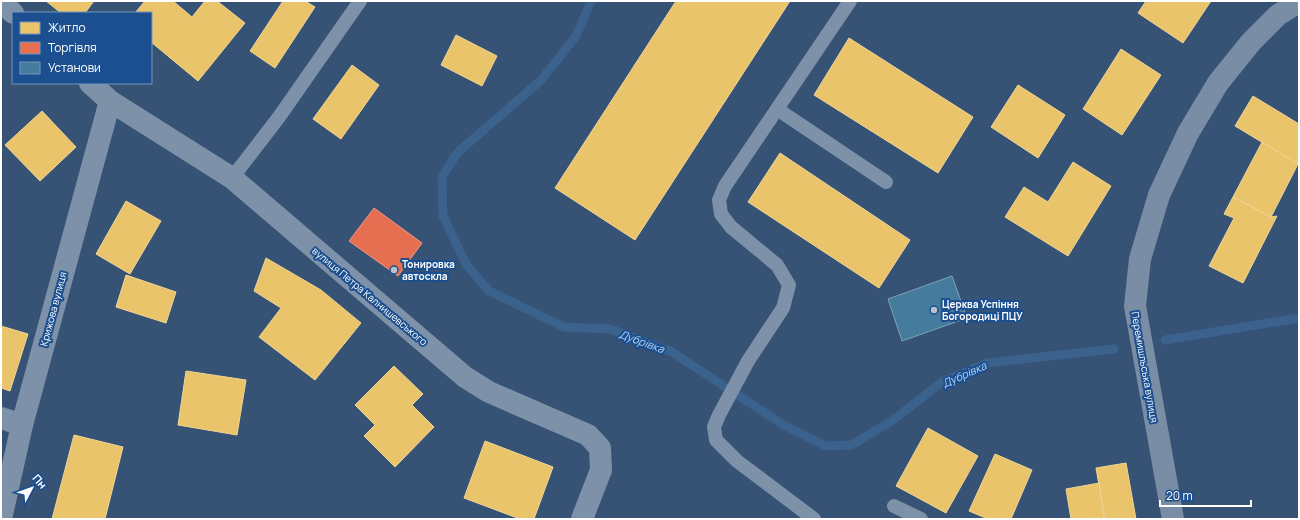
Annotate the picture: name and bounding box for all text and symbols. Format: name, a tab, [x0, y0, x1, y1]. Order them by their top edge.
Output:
legend	[12, 12, 152, 84]
text: Житло	[48, 19, 85, 36]
text: Торгівля	[48, 39, 97, 56]
text: Установи	[48, 59, 101, 76]
street label: вулиця Петра Калнишевського	[309, 244, 431, 349]
place label: Тонировка автоскла	[402, 257, 455, 283]
marker: Тонировка автоскла	[389, 265, 399, 275]
street label: Крижова вулиця	[36, 270, 70, 348]
place label: Церква Успіння Богородиці ПЦУ	[942, 297, 1023, 323]
marker: Церква Успіння Богородиці ПЦУ	[929, 305, 939, 315]
street label: Перемишльська вулиця	[1128, 310, 1162, 424]
water label: Дубрівка	[617, 326, 667, 356]
water label: Дубрівка	[940, 357, 989, 390]
north arrow	[12, 468, 52, 508]
text: Пн	[29, 471, 51, 492]
scale bar	[1160, 482, 1251, 508]
text: 20 m	[1166, 487, 1193, 504]

